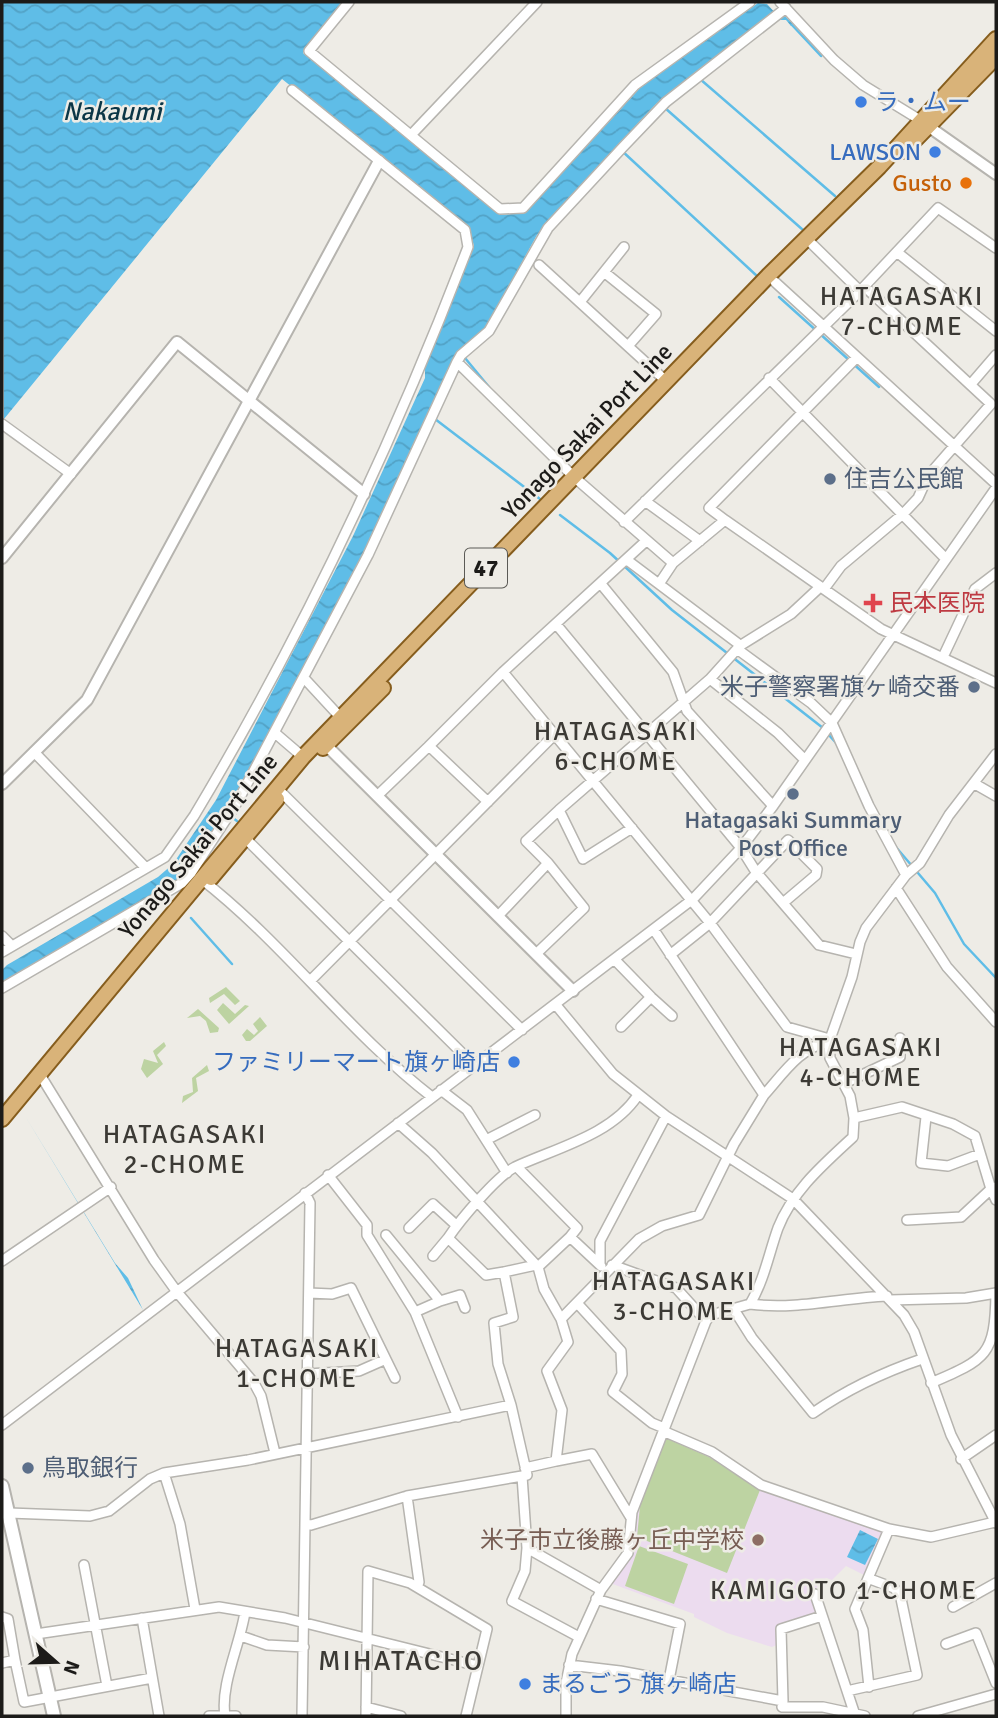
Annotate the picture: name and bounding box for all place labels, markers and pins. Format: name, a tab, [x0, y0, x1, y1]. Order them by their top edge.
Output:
place label: ラ・ムー	[875, 87, 971, 117]
marker: ラ・ムー	[853, 94, 869, 110]
place label: LAWSON	[829, 137, 921, 167]
marker: LAWSON	[927, 144, 943, 160]
place label: Gusto	[892, 168, 952, 198]
marker: Gusto	[958, 175, 974, 191]
place label: 住吉公民館	[844, 464, 964, 494]
marker: 住吉公民館	[822, 471, 838, 487]
place label: 民本医院	[889, 588, 985, 618]
marker: 民本医院	[863, 593, 883, 613]
place label: 米子警察署旗ヶ崎交番	[720, 672, 960, 702]
marker: 米子警察署旗ヶ崎交番	[966, 679, 982, 695]
marker: Hatagasaki Summary Post Office	[785, 786, 801, 802]
place label: Hatagasaki Summary Post Office	[684, 805, 902, 863]
place label: ファミリーマート旗ヶ崎店	[212, 1047, 500, 1077]
marker: ファミリーマート旗ヶ崎店	[506, 1054, 522, 1070]
place label: 鳥取銀行	[42, 1453, 138, 1483]
marker: 鳥取銀行	[20, 1460, 36, 1476]
place label: 米子市立後藤ヶ丘中学校	[480, 1525, 744, 1555]
marker: 米子市立後藤ヶ丘中学校	[750, 1532, 766, 1548]
place label: まるごう 旗ヶ崎店	[539, 1669, 736, 1699]
marker: まるごう 旗ヶ崎店	[517, 1676, 533, 1692]

